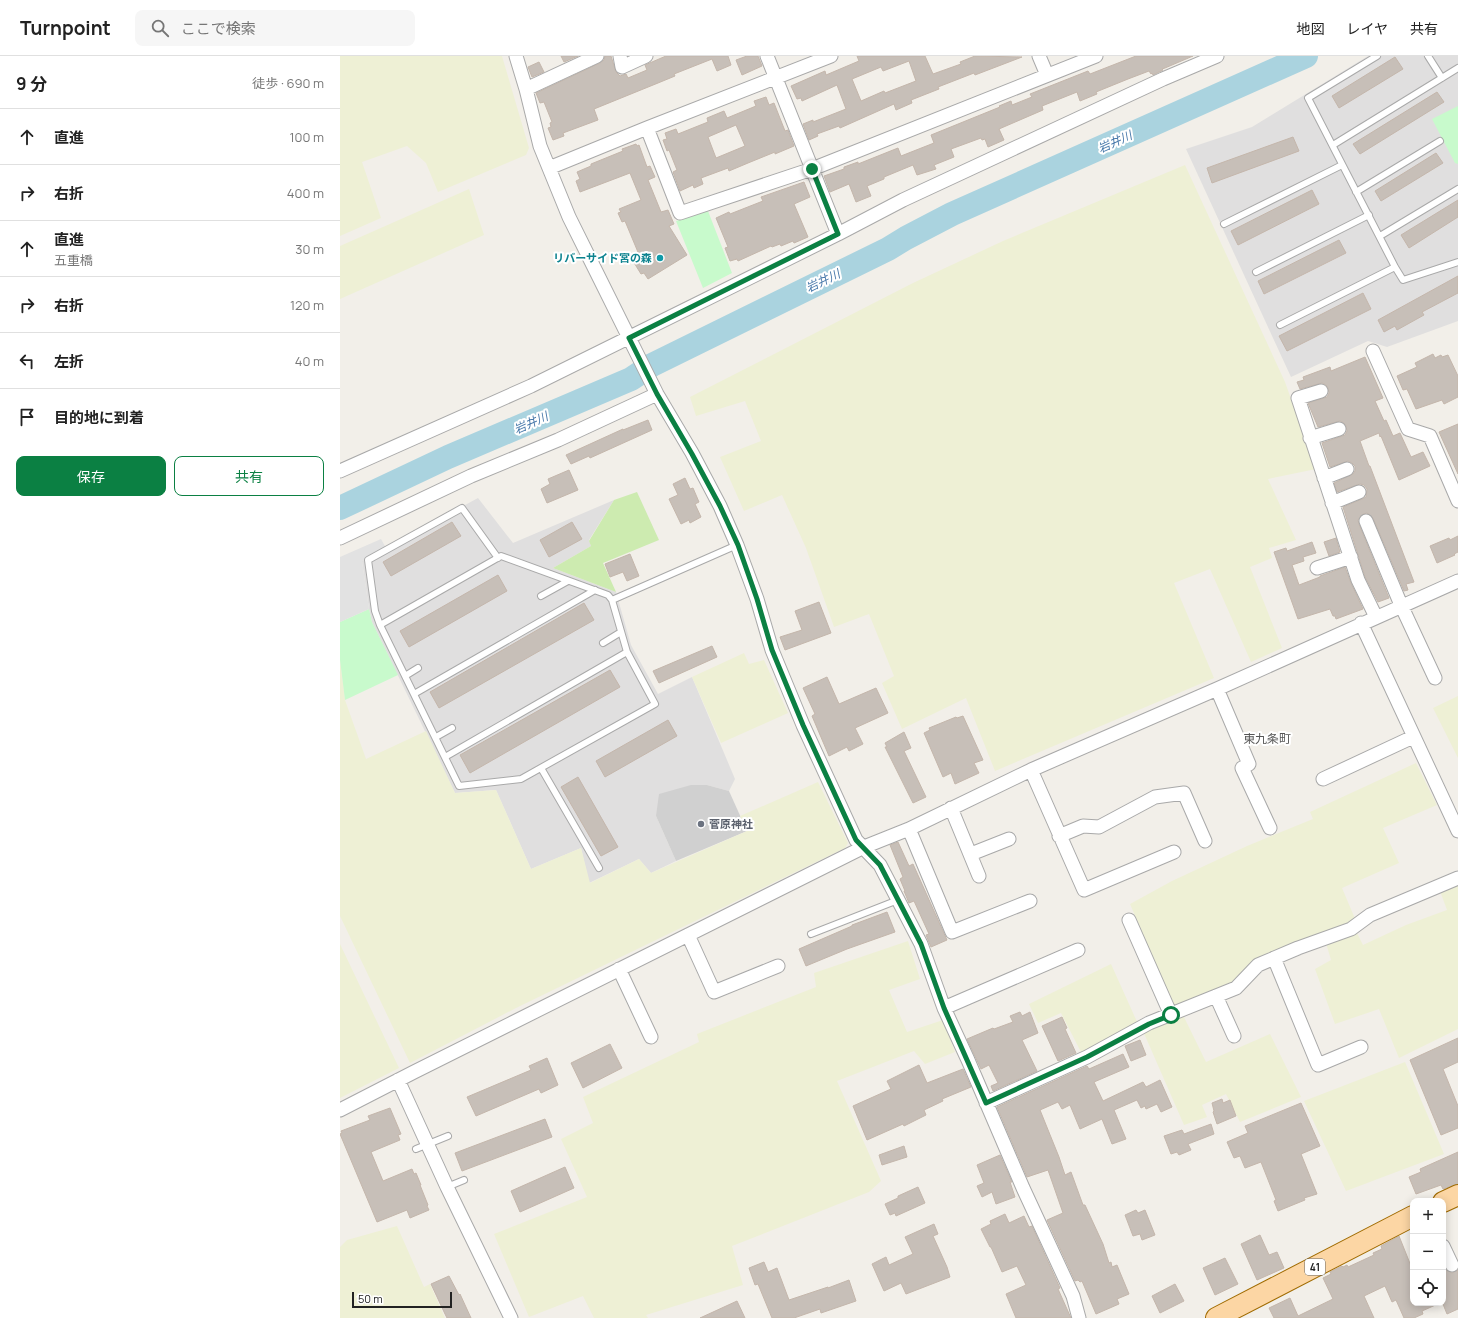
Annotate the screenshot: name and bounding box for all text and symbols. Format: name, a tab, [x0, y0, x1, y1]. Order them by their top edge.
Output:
search box	[135, 10, 415, 46]
text: Turnpoint	[20, 15, 111, 41]
icon: search	[149, 17, 171, 39]
text: ここで検索	[181, 18, 256, 39]
text: 地図	[1296, 19, 1324, 38]
text: レイヤ	[1346, 19, 1388, 38]
text: 共有	[1410, 19, 1438, 38]
text: 9 分	[16, 72, 47, 95]
text: 徒歩 · 690 m	[252, 74, 324, 92]
icon: ahead	[16, 126, 38, 148]
water label: 岩井川	[1095, 126, 1137, 157]
text: 直進	[54, 127, 84, 148]
text: 100 m	[289, 128, 324, 146]
route end	[803, 160, 821, 178]
icon: right	[16, 182, 38, 204]
text: 右折	[54, 183, 84, 204]
text: 400 m	[287, 184, 324, 202]
text: 直進	[54, 229, 84, 250]
icon: ahead	[16, 238, 38, 260]
text: 30 m	[295, 240, 324, 258]
place label: リバーサイド宮の森	[553, 250, 652, 265]
text: 五重橋	[54, 251, 93, 269]
marker: リバーサイド宮の森	[655, 253, 665, 263]
water label: 岩井川	[803, 264, 844, 296]
icon: right	[16, 294, 38, 316]
text: 右折	[54, 295, 84, 316]
text: 120 m	[290, 296, 324, 314]
icon: left	[16, 350, 38, 372]
text: 左折	[54, 351, 84, 372]
text: 40 m	[295, 352, 324, 370]
icon: arrive	[16, 406, 38, 428]
text: 目的地に到着	[54, 407, 144, 428]
water label: 岩井川	[511, 407, 553, 438]
button: 保存	[16, 456, 166, 496]
button: 共有	[174, 456, 324, 496]
district label: 東九条町	[1243, 730, 1291, 747]
place label: 菅原神社	[709, 816, 753, 831]
marker: 菅原神社	[696, 819, 706, 829]
route start	[1162, 1006, 1180, 1024]
map controls	[1410, 1198, 1446, 1306]
button: +	[1410, 1198, 1446, 1234]
button: −	[1410, 1234, 1446, 1270]
road number: 41	[1305, 1259, 1325, 1275]
button: locate	[1410, 1270, 1446, 1306]
scale bar	[352, 1290, 452, 1309]
text: 50 m	[358, 1291, 383, 1306]

